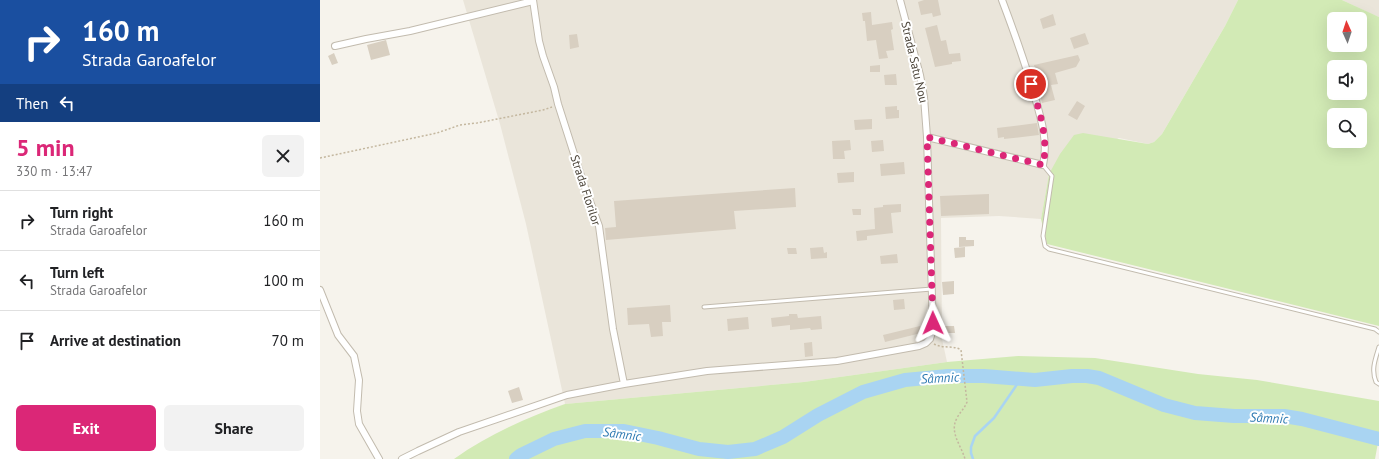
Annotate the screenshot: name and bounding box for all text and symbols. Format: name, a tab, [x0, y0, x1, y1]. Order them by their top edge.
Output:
text: 160 m	[82, 12, 159, 49]
north arrow	[1327, 12, 1367, 52]
map controls	[1327, 12, 1367, 148]
icon: right	[16, 16, 68, 68]
street label: Strada Satu Nou	[898, 20, 932, 104]
text: Strada Garoafelor	[82, 48, 216, 71]
button: sound	[1327, 60, 1367, 100]
pin	[1014, 67, 1048, 101]
icon: arrive	[1020, 73, 1042, 95]
icon: left	[56, 92, 78, 114]
text: Then	[16, 94, 48, 113]
button: search	[1327, 108, 1367, 148]
text: 5 min	[16, 132, 75, 163]
button: close	[262, 135, 304, 177]
street label: Strada Florilor	[568, 153, 604, 227]
text: 330 m · 13:47	[16, 163, 93, 180]
text: Turn right	[50, 203, 113, 222]
icon: right	[16, 210, 38, 232]
text: 160 m	[263, 211, 304, 230]
text: Strada Garoafelor	[50, 222, 147, 239]
text: Turn left	[50, 263, 104, 282]
icon: left	[16, 270, 38, 292]
text: 100 m	[263, 271, 304, 290]
text: Strada Garoafelor	[50, 282, 147, 299]
position arrow	[912, 302, 954, 344]
icon: arrive	[16, 330, 38, 352]
text: Arrive at destination	[50, 331, 181, 350]
text: 70 m	[271, 331, 304, 350]
water label: Sâmnic	[920, 368, 960, 387]
button: Exit	[16, 405, 156, 451]
button: Share	[164, 405, 304, 451]
water label: Sâmnic	[1249, 409, 1289, 428]
water label: Sâmnic	[602, 423, 643, 445]

